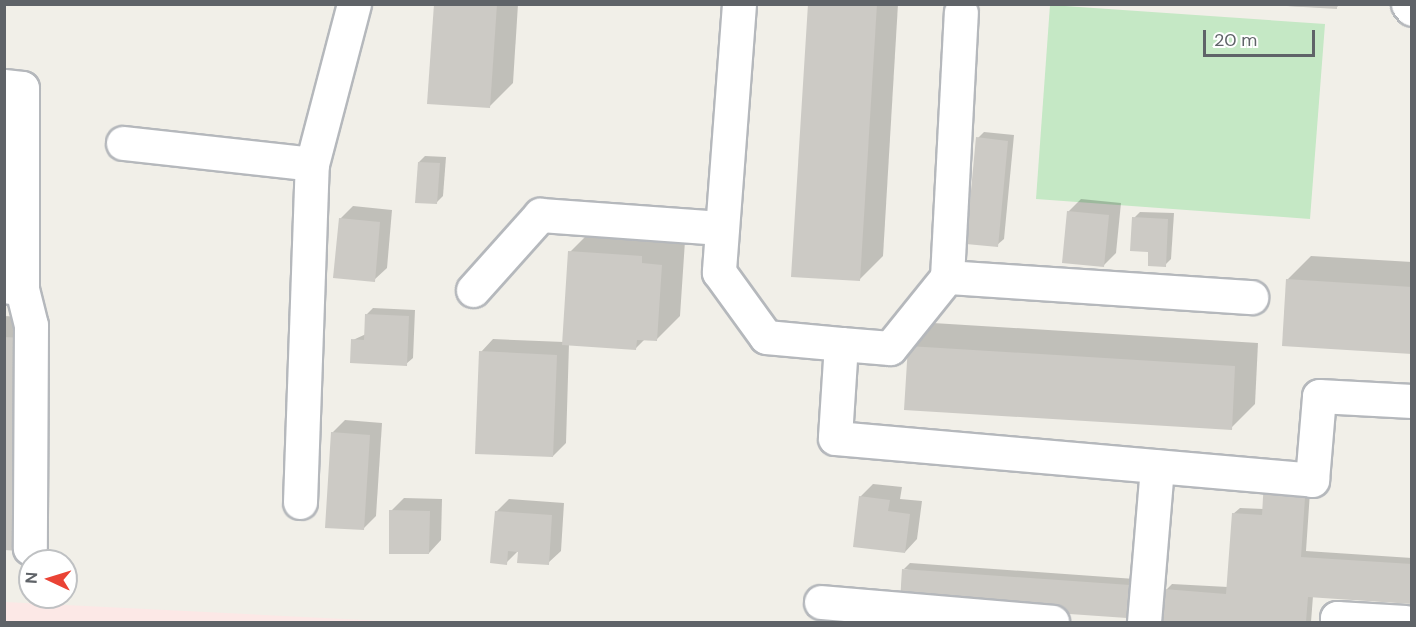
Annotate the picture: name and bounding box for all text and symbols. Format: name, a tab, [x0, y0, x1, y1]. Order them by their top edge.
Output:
scale bar	[1206, 18, 1318, 56]
text: 20 m	[1214, 28, 1257, 52]
north arrow	[18, 549, 78, 609]
text: N	[21, 571, 42, 584]

